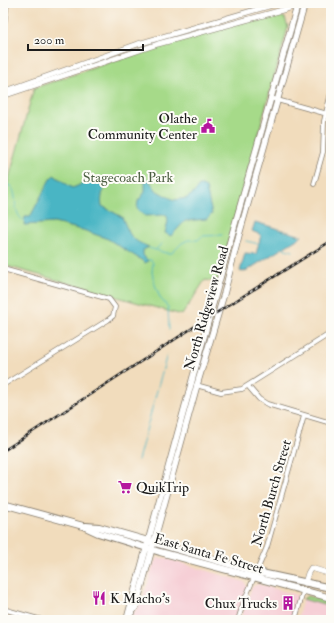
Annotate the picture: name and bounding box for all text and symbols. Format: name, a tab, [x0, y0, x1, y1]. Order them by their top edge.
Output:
scale bar	[28, 26, 143, 52]
text: 200 m	[34, 33, 65, 48]
place label: Olathe Community Center	[88, 110, 198, 144]
public building icon: Olathe Community Center	[200, 118, 216, 134]
park label: Stagecoach Park	[83, 169, 173, 186]
street label: North Ridgeview Road	[181, 244, 232, 372]
street label: North Burch Street	[248, 437, 295, 548]
supermarket icon: QuikTrip	[117, 479, 133, 495]
place label: QuikTrip	[136, 479, 189, 497]
street label: East Santa Fe Street	[152, 530, 266, 577]
restaurant icon: K Macho's	[91, 590, 107, 606]
place label: K Macho's	[110, 590, 170, 607]
place label: Chux Trucks	[205, 595, 277, 612]
building icon: Chux Trucks	[280, 595, 296, 611]

